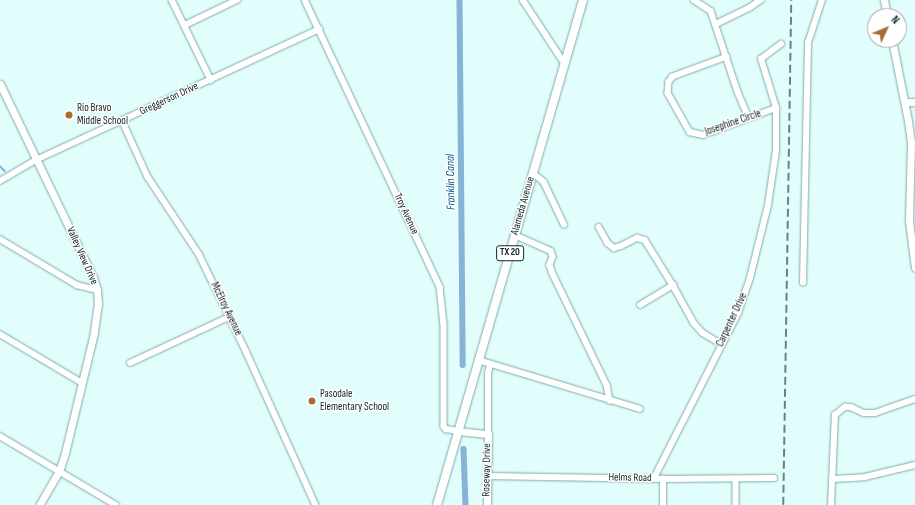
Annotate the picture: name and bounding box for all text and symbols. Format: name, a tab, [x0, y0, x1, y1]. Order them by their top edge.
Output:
north arrow	[867, 8, 907, 48]
text: N	[889, 13, 902, 27]
street label: Greggerson Drive	[138, 80, 200, 118]
place label: Rio Bravo Middle School	[77, 102, 128, 128]
street label: Josephine Circle	[703, 107, 763, 139]
marker: Rio Bravo Middle School	[64, 110, 74, 120]
water label: Franklin Canal	[443, 154, 459, 210]
street label: Alameda Avenue	[508, 175, 538, 237]
street label: Troy Avenue	[391, 191, 421, 237]
street label: Valley View Drive	[63, 225, 101, 287]
road number: TX 20	[496, 245, 524, 261]
street label: McElroy Avenue	[207, 280, 245, 338]
street label: Carpenter Drive	[714, 291, 750, 349]
place label: Pasodale Elementary School	[320, 388, 389, 414]
marker: Pasodale Elementary School	[307, 396, 317, 406]
street label: Roseway Drive	[480, 443, 494, 497]
street label: Helms Road	[608, 471, 652, 485]

